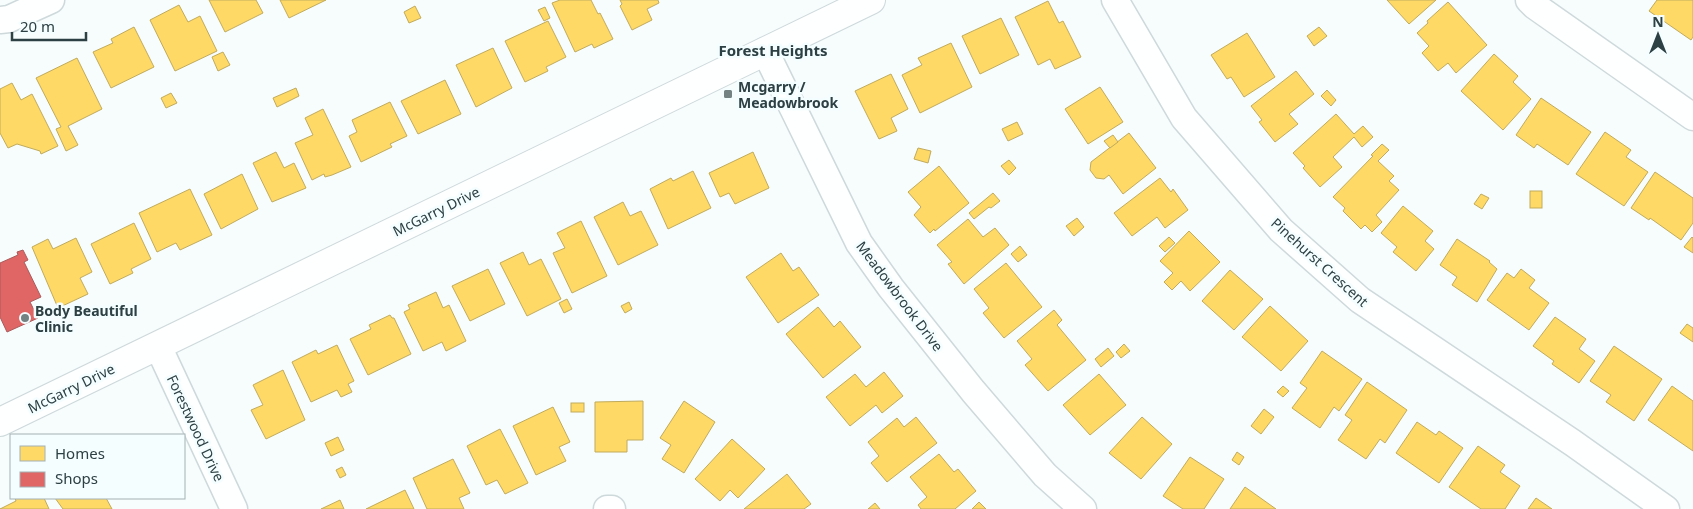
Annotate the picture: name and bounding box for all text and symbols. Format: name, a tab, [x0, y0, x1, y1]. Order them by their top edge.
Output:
scale bar	[12, 10, 86, 42]
north arrow	[1633, 10, 1683, 60]
text: N	[1652, 12, 1664, 31]
text: 20 m	[20, 16, 55, 36]
district label: Forest Heights	[718, 40, 828, 60]
place label: Mcgarry / Meadowbrook	[738, 77, 839, 112]
marker: Mcgarry / Meadowbrook	[722, 88, 734, 100]
street label: McGarry Drive	[389, 182, 483, 240]
street label: Pinehurst Crescent	[1267, 213, 1373, 311]
street label: Meadowbrook Drive	[852, 237, 948, 355]
place label: Body Beautiful Clinic	[35, 301, 138, 336]
marker: Body Beautiful Clinic	[19, 312, 31, 324]
street label: McGarry Drive	[24, 359, 118, 417]
street label: Forestwood Drive	[163, 372, 229, 485]
legend	[10, 434, 185, 499]
text: Homes	[55, 443, 105, 463]
text: Shops	[55, 468, 98, 488]

